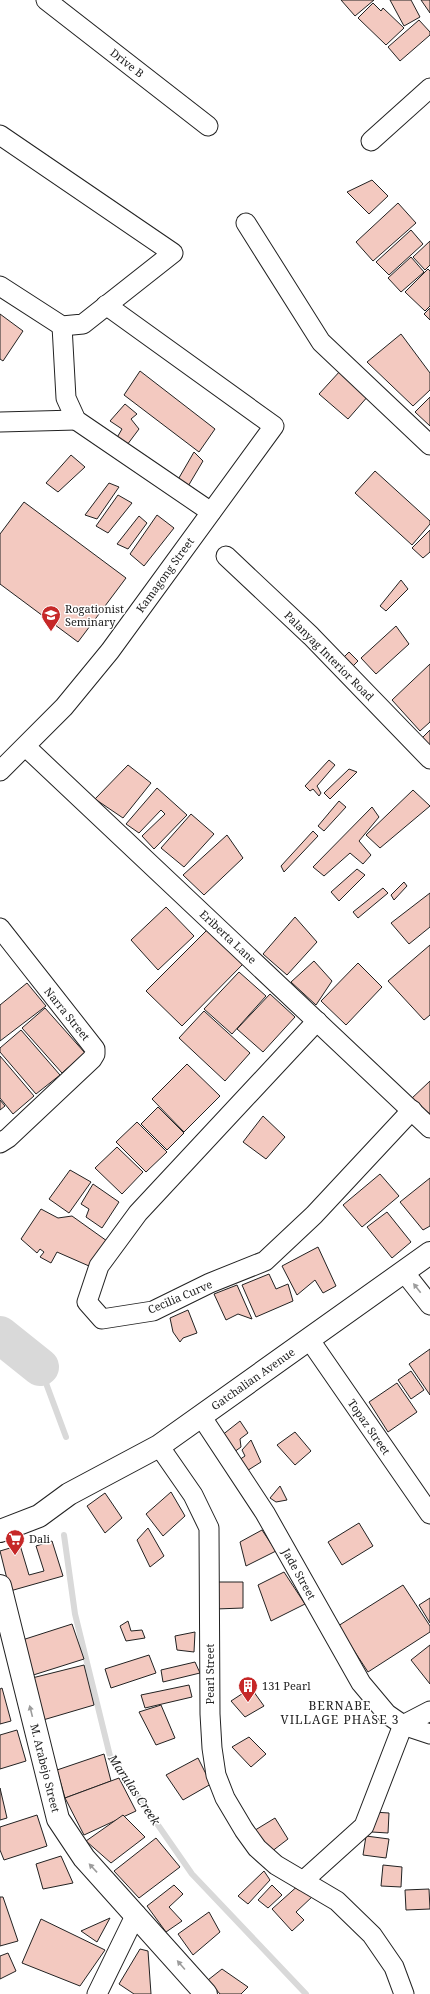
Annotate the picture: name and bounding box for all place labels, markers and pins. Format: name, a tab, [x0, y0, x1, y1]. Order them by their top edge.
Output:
place label: Rogationist Seminary	[65, 601, 124, 629]
school or university icon: Rogationist Seminary	[40, 604, 62, 632]
supermarket icon: Dali	[4, 1528, 26, 1556]
place label: Dali	[29, 1531, 51, 1546]
building icon: 131 Pearl	[237, 1675, 259, 1703]
place label: 131 Pearl	[262, 1678, 311, 1693]

